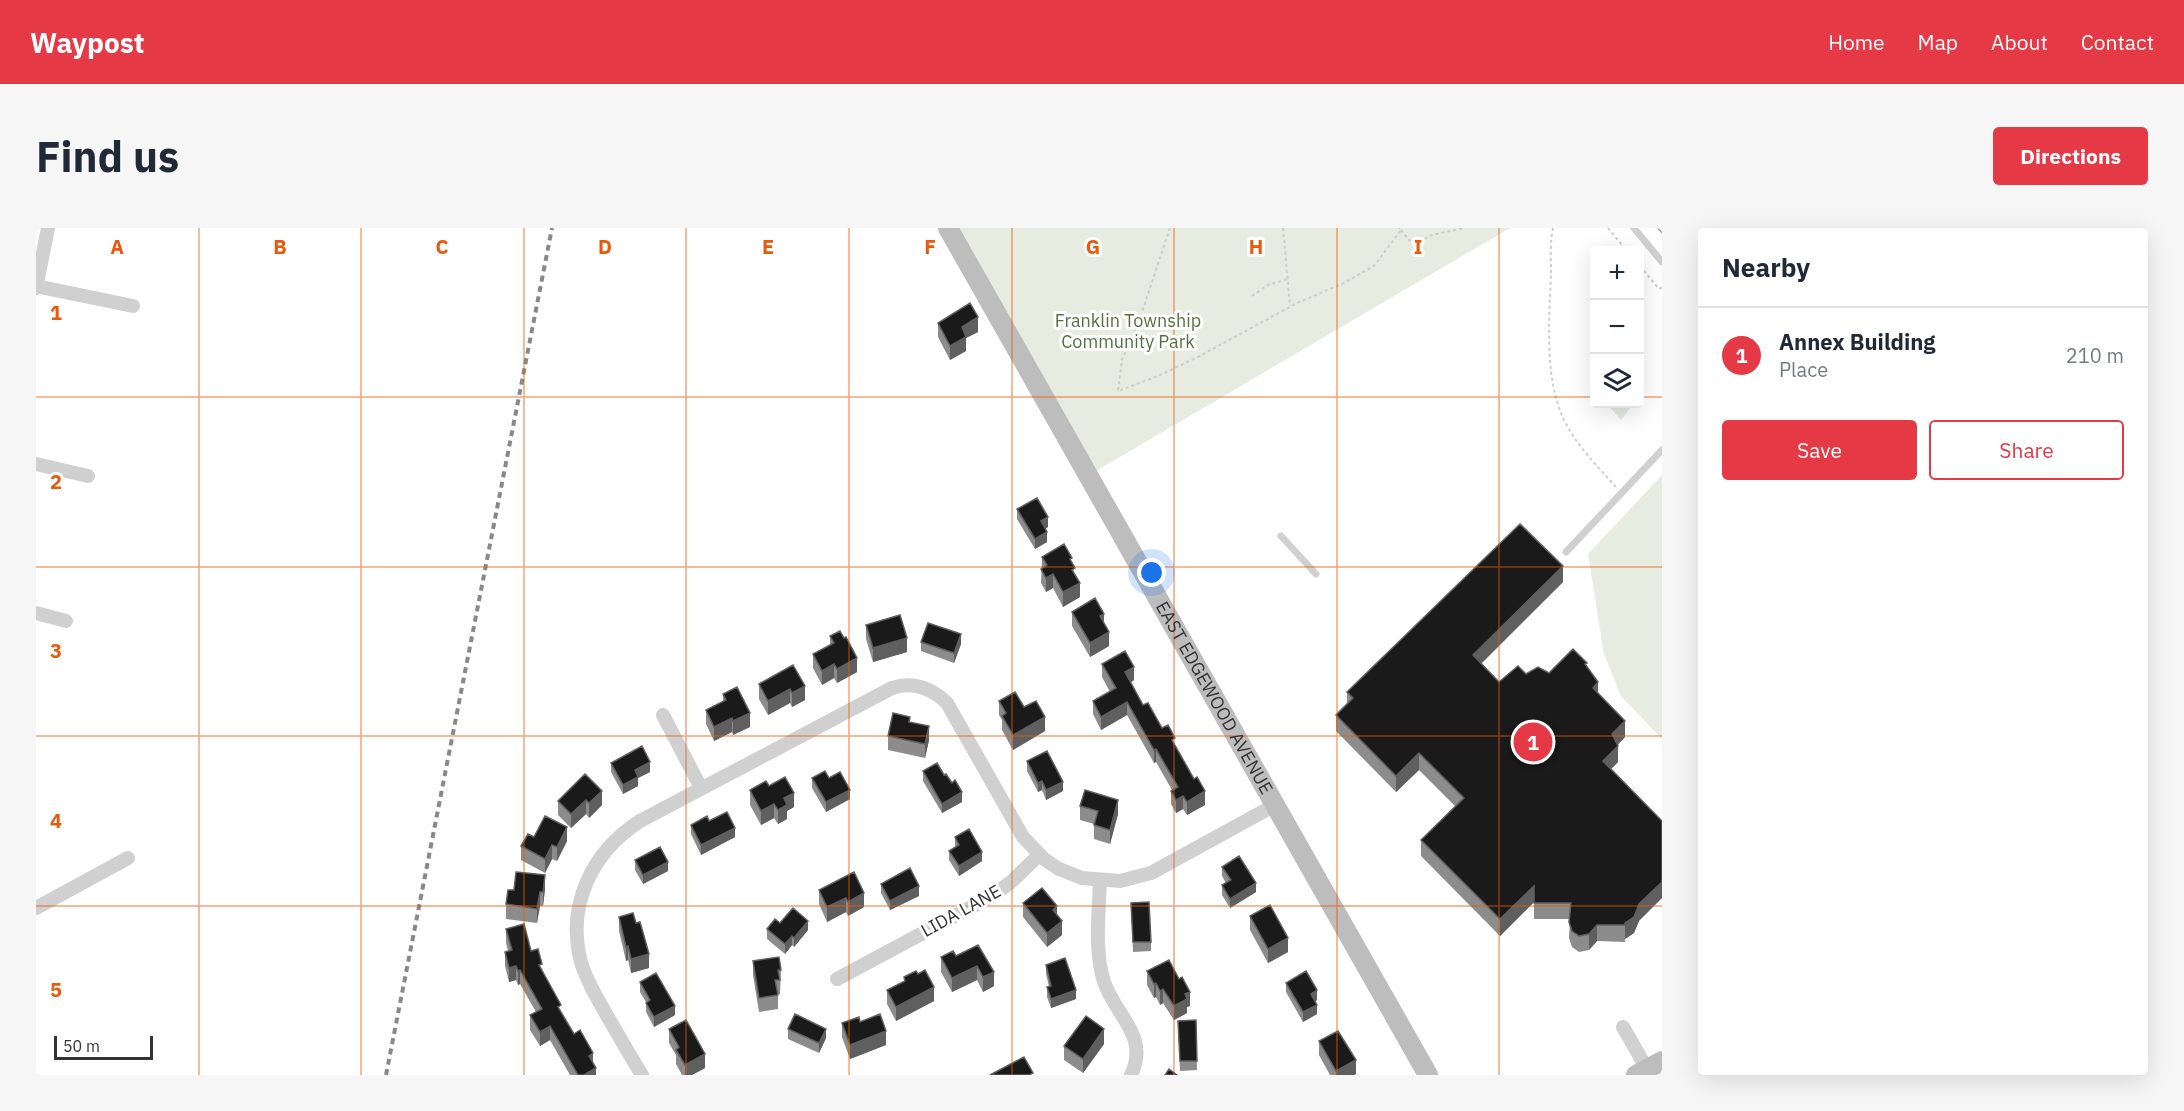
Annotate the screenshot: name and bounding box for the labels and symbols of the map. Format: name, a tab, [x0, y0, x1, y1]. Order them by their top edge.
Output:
text: A	[110, 233, 124, 260]
text: B	[273, 233, 287, 260]
text: C	[435, 233, 449, 260]
text: D	[598, 233, 612, 260]
text: E	[762, 233, 774, 260]
text: F	[924, 233, 936, 260]
text: G	[1086, 233, 1100, 260]
text: H	[1249, 233, 1263, 260]
text: I	[1414, 233, 1422, 260]
text: 1	[50, 299, 62, 326]
park label: Franklin Township Community Park	[1055, 309, 1201, 353]
text: 2	[50, 468, 62, 495]
your location	[1137, 558, 1166, 587]
street label: EAST EDGEWOOD AVENUE	[1151, 597, 1278, 798]
text: 3	[50, 637, 62, 664]
pin: 1	[1514, 720, 1552, 764]
text: 4	[50, 807, 62, 834]
street label: LIDA LANE	[917, 879, 1005, 942]
text: 5	[50, 976, 62, 1003]
scale bar	[54, 1033, 153, 1060]

